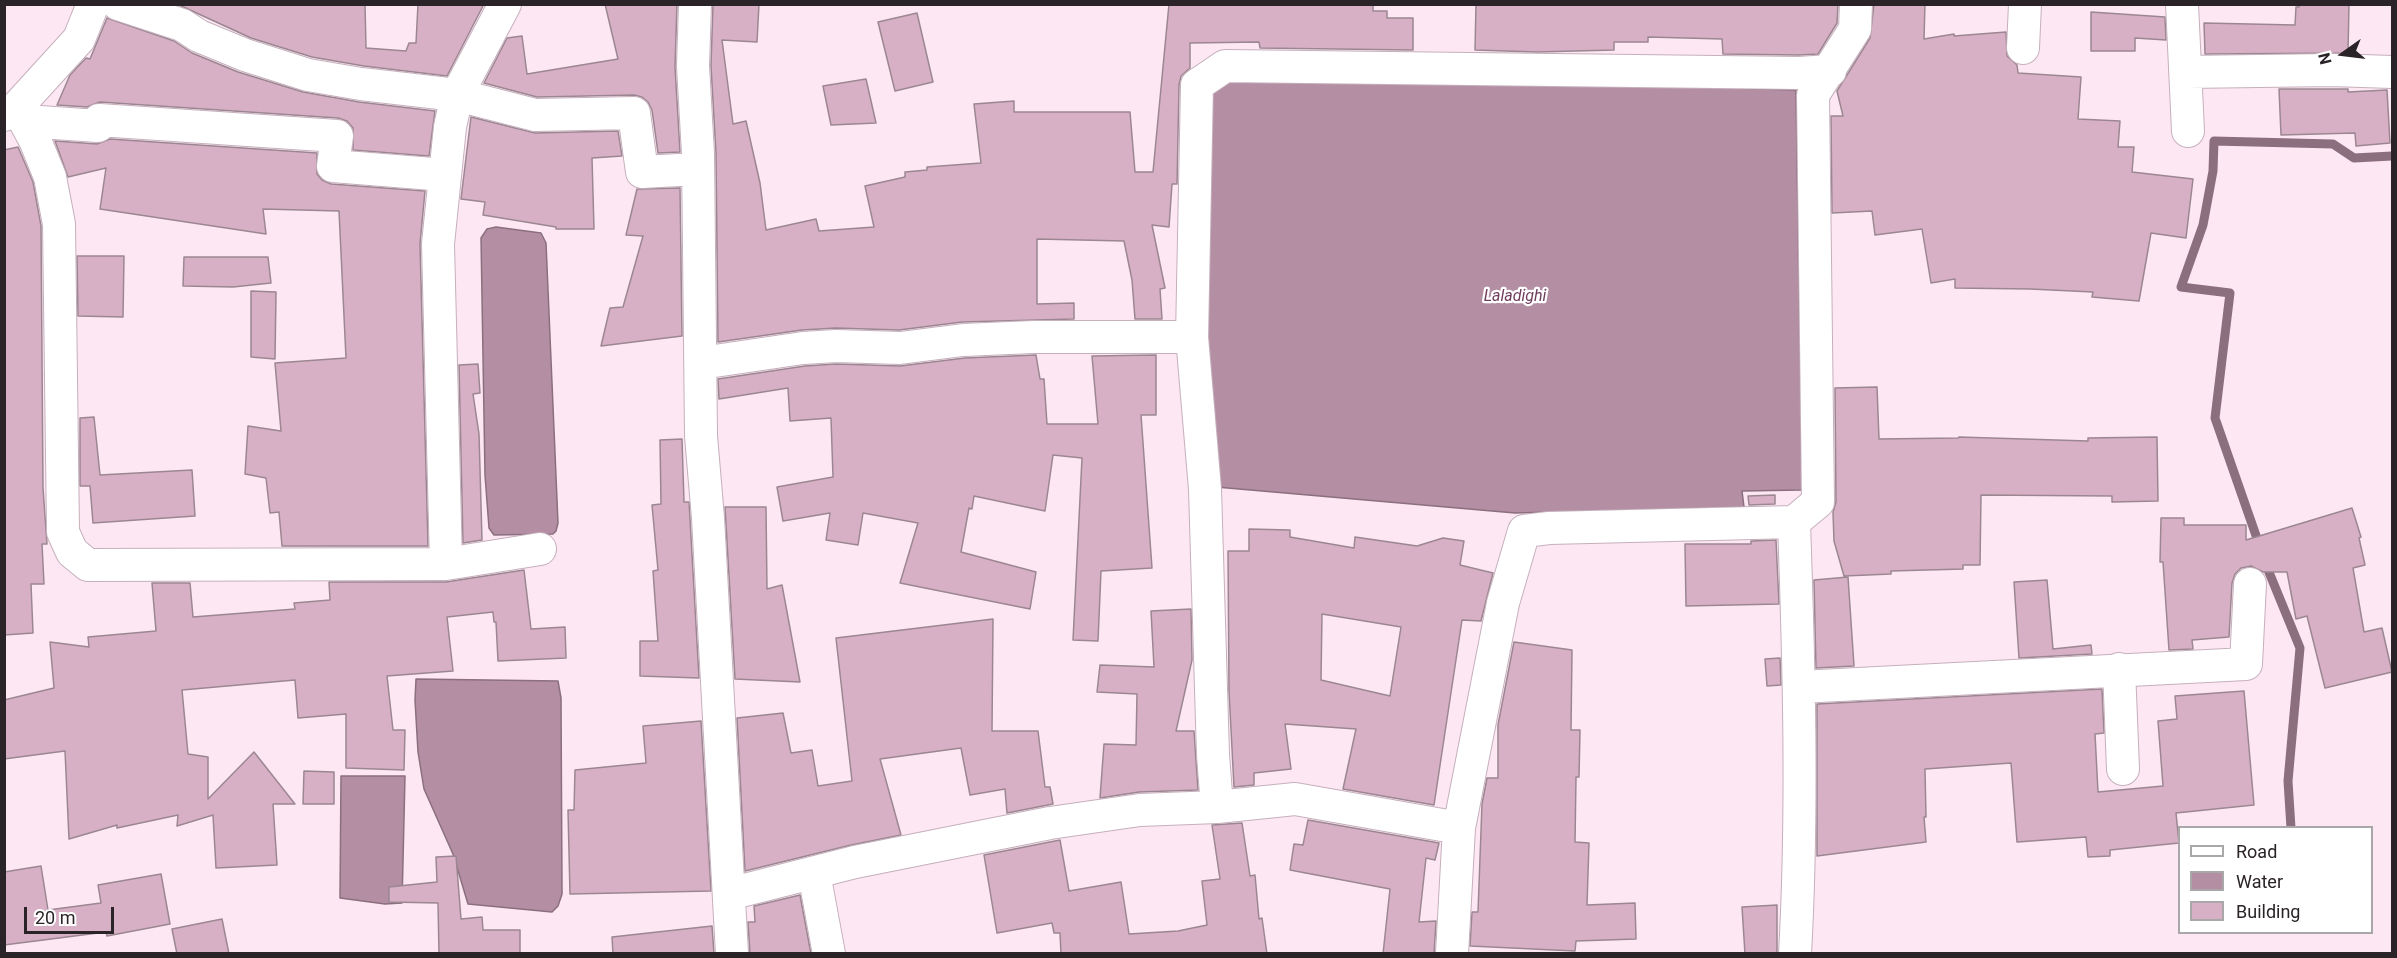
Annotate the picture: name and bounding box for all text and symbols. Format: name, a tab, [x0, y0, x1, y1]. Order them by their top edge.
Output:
north arrow	[2313, 24, 2373, 84]
text: N	[2314, 51, 2336, 66]
water label: Laladighi	[1484, 287, 1546, 307]
legend	[2178, 826, 2373, 934]
text: Road	[2236, 841, 2277, 862]
text: Water	[2236, 871, 2283, 892]
scale bar	[27, 895, 117, 933]
text: Building	[2236, 901, 2300, 922]
text: 20 m	[35, 907, 75, 928]

